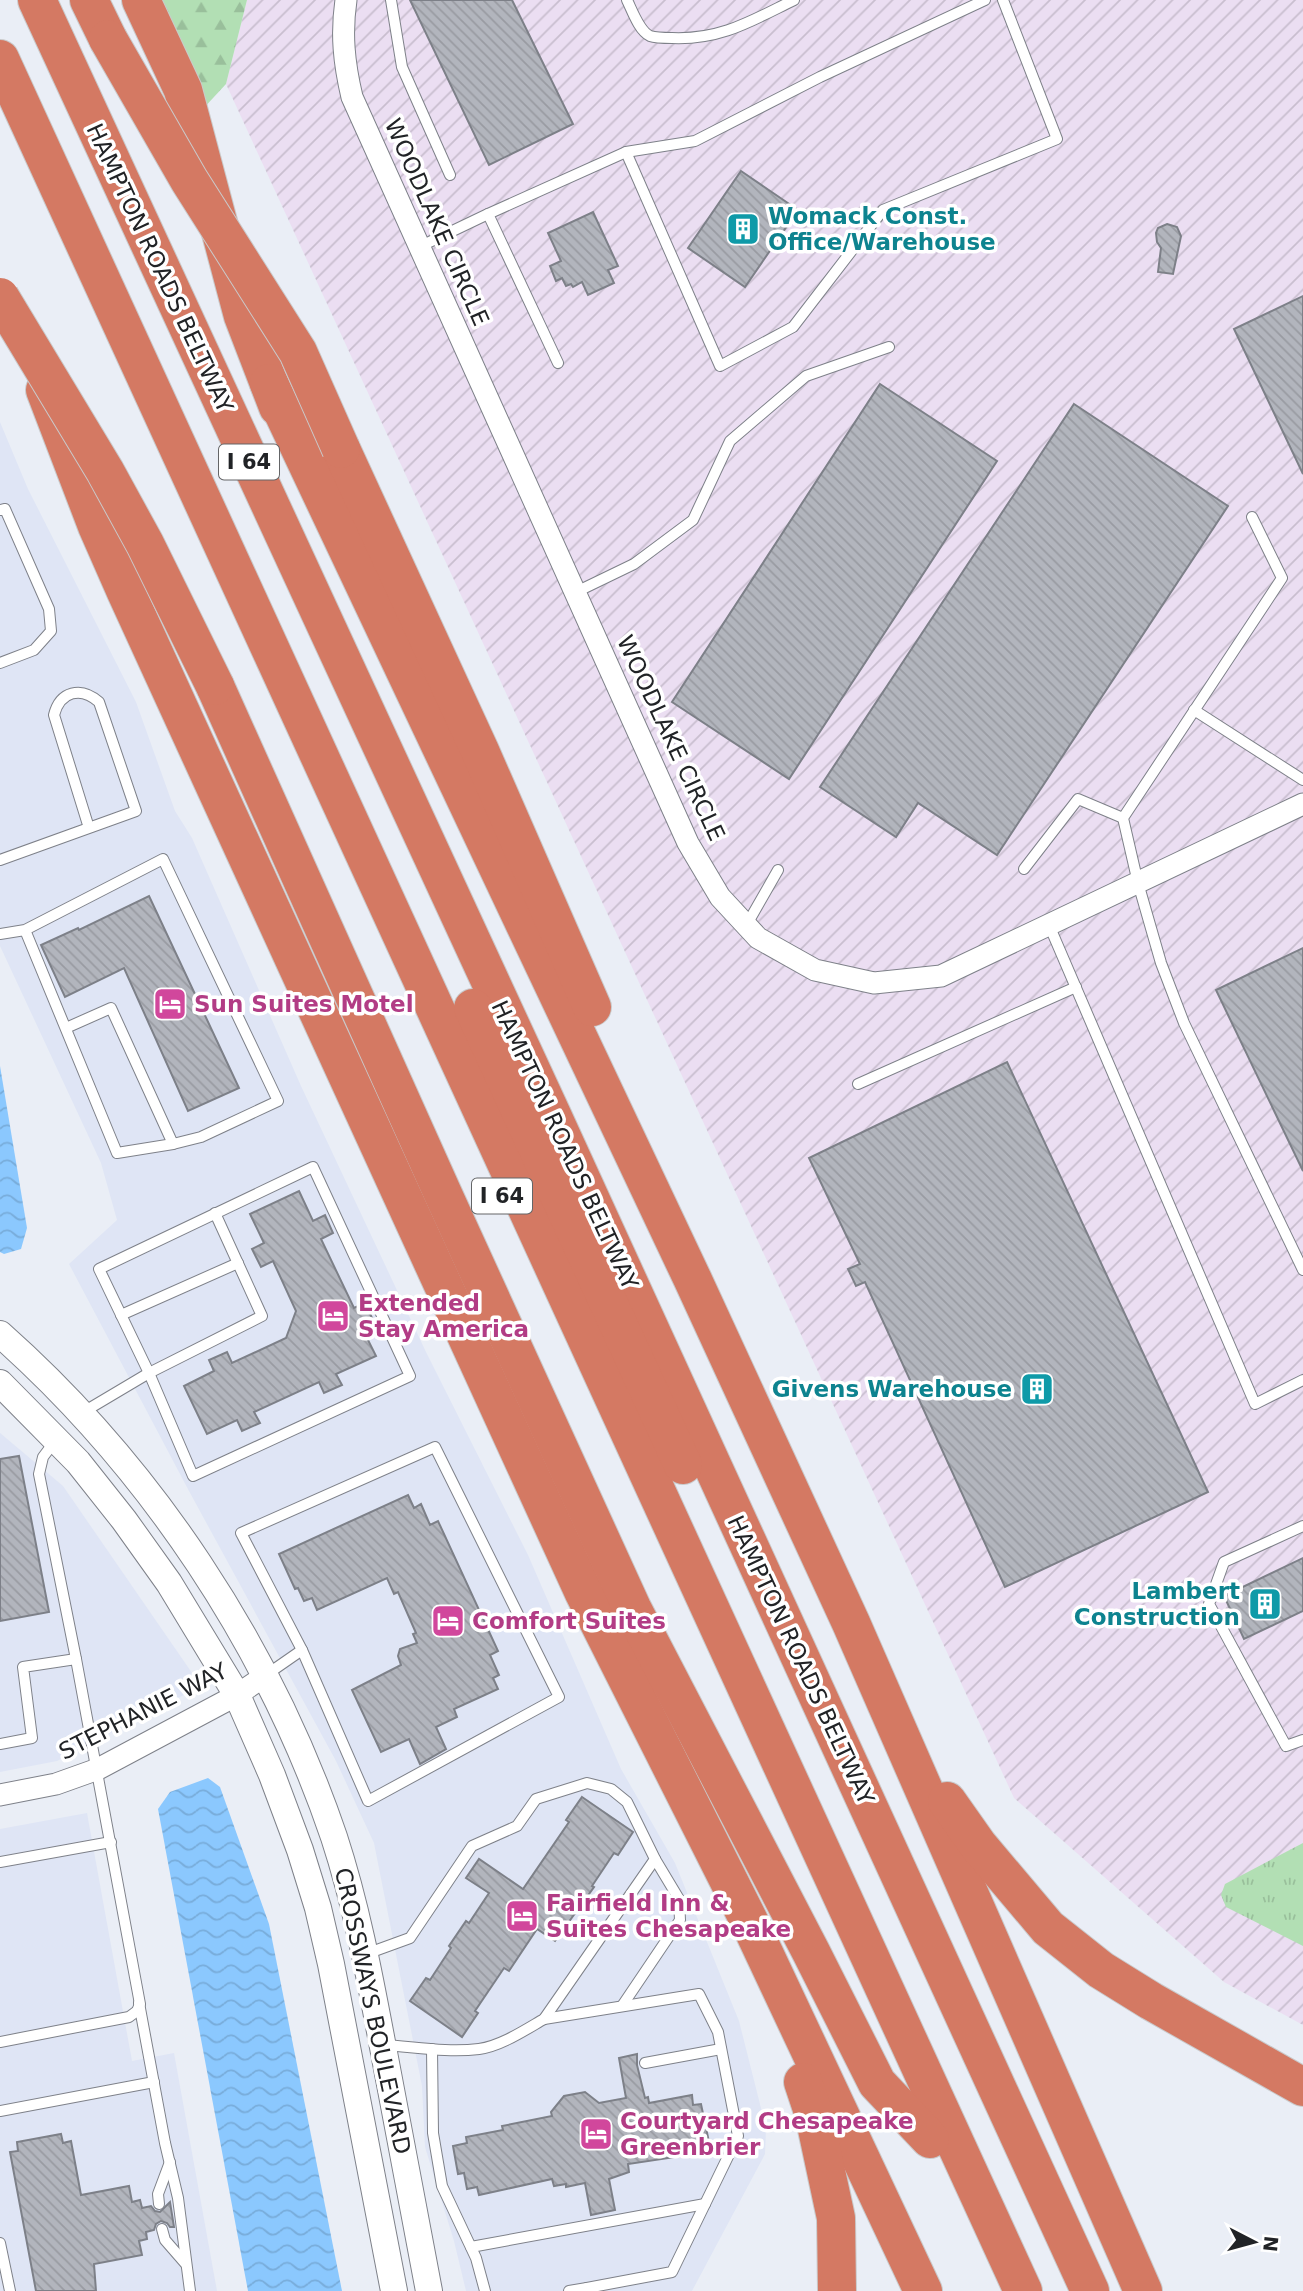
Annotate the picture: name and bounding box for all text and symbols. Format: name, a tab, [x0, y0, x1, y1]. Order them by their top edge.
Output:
street label: WOODLAKE CIRCLE	[380, 115, 494, 329]
street label: HAMPTON ROADS BELTWAY	[81, 119, 239, 418]
place label: Womack Const. Office/Warehouse	[768, 203, 996, 255]
building icon: Womack Const. Office/Warehouse	[724, 210, 762, 248]
road number: I 64	[219, 444, 279, 480]
street label: WOODLAKE CIRCLE	[612, 631, 730, 845]
hotel icon: Sun Suites Motel	[151, 985, 189, 1023]
place label: Sun Suites Motel	[194, 991, 414, 1017]
street label: HAMPTON ROADS BELTWAY	[486, 996, 644, 1295]
road number: I 64	[472, 1178, 532, 1214]
place label: Extended Stay America	[358, 1290, 529, 1342]
hotel icon: Extended Stay America	[314, 1297, 352, 1335]
building icon: Givens Warehouse	[1018, 1370, 1056, 1408]
place label: Givens Warehouse	[772, 1376, 1012, 1402]
street label: HAMPTON ROADS BELTWAY	[722, 1511, 880, 1810]
place label: Lambert Construction	[1074, 1578, 1240, 1630]
building icon: Lambert Construction	[1246, 1585, 1284, 1623]
hotel icon: Comfort Suites	[429, 1602, 467, 1640]
place label: Comfort Suites	[472, 1608, 666, 1634]
street label: STEPHANIE WAY	[54, 1657, 232, 1765]
street label: CROSSWAYS BOULEVARD	[330, 1865, 416, 2157]
place label: Fairfield Inn & Suites Chesapeake	[546, 1890, 791, 1942]
hotel icon: Fairfield Inn & Suites Chesapeake	[503, 1897, 541, 1935]
place label: Courtyard Chesapeake Greenbrier	[620, 2108, 914, 2160]
hotel icon: Courtyard Chesapeake Greenbrier	[577, 2115, 615, 2153]
north arrow	[1219, 2207, 1289, 2277]
text: N	[1259, 2235, 1283, 2253]

